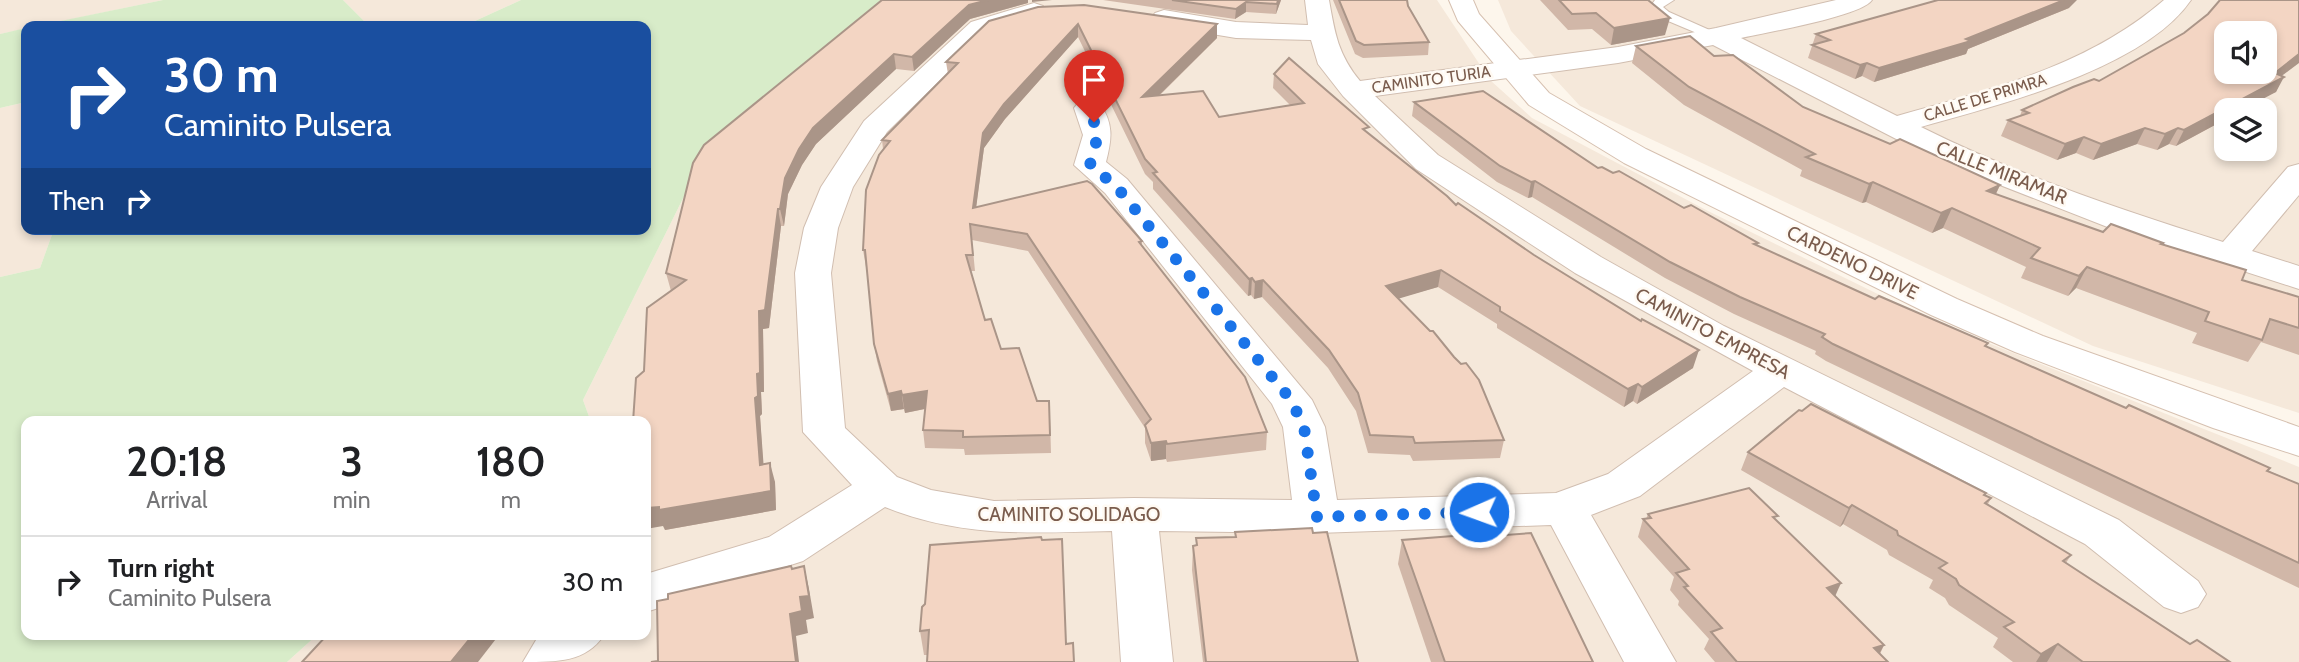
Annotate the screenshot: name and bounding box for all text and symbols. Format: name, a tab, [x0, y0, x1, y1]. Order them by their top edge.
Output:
map controls	[2214, 21, 2277, 161]
button: sound	[2214, 21, 2277, 84]
text: 30 m	[164, 45, 279, 104]
icon: right	[49, 49, 140, 140]
pin	[1064, 50, 1124, 122]
icon: arrive	[1075, 61, 1113, 99]
street label: CAMINITO TURIA	[1370, 62, 1492, 97]
street label: CALLE DE PRIMRA	[1921, 70, 2049, 125]
button: layers	[2214, 98, 2277, 161]
text: Caminito Pulsera	[164, 105, 391, 144]
street label: CALLE MIRAMAR	[1933, 136, 2071, 209]
icon: right	[119, 182, 157, 220]
text: Then	[49, 185, 105, 217]
street label: CARDENO DRIVE	[1783, 221, 1922, 304]
street label: CAMINITO EMPRESA	[1631, 283, 1794, 384]
text: 20:18	[126, 435, 227, 487]
text: 3	[340, 435, 363, 487]
text: 180	[476, 435, 546, 487]
position arrow	[1442, 475, 1516, 549]
text: Arrival	[146, 486, 207, 514]
text: min	[333, 486, 371, 514]
text: m	[501, 486, 521, 514]
street label: CAMINITO SOLIDAGO	[978, 503, 1160, 526]
text: Turn right	[108, 552, 214, 584]
icon: right	[49, 563, 87, 601]
text: 30 m	[562, 566, 623, 598]
text: Caminito Pulsera	[108, 584, 271, 612]

